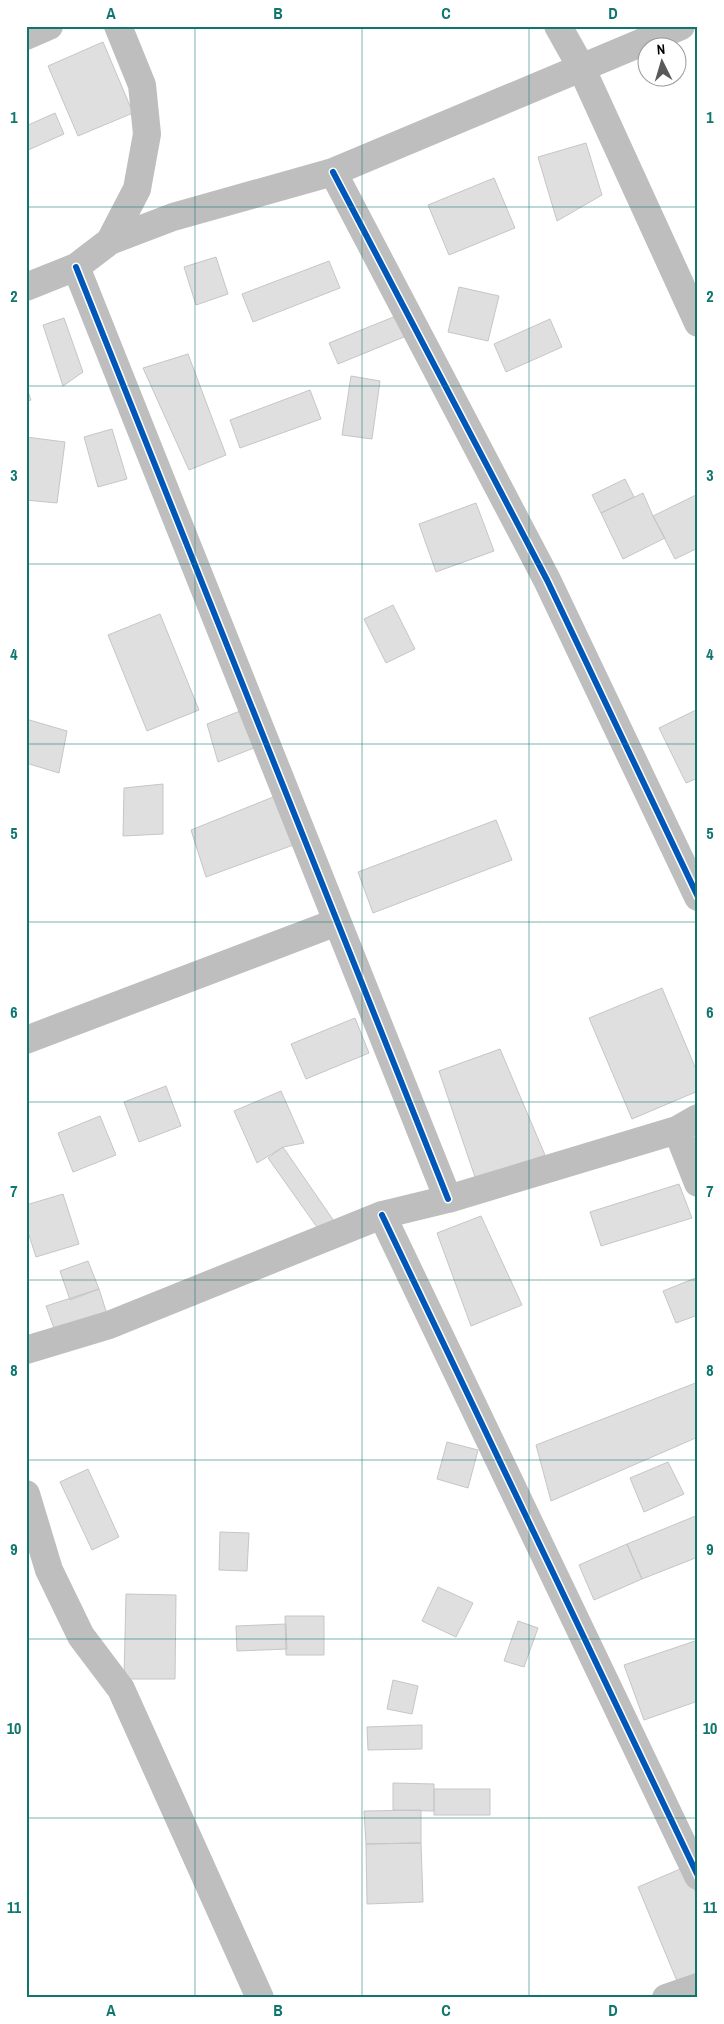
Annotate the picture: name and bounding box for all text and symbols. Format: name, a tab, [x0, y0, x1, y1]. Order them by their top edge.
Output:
text: A	[106, 2, 116, 24]
text: B	[273, 2, 283, 24]
text: C	[441, 2, 451, 24]
text: D	[608, 2, 618, 24]
north arrow	[636, 38, 686, 88]
text: N	[656, 40, 666, 58]
text: 1	[10, 106, 18, 128]
text: 1	[706, 106, 714, 128]
text: 2	[10, 285, 18, 307]
text: 2	[706, 285, 714, 307]
text: 3	[10, 464, 18, 486]
text: 3	[706, 464, 714, 486]
text: 4	[10, 643, 18, 665]
text: 4	[706, 643, 714, 665]
text: 5	[10, 822, 18, 844]
text: 5	[706, 822, 714, 844]
text: 6	[10, 1001, 18, 1023]
text: 6	[706, 1001, 714, 1023]
text: 7	[10, 1180, 18, 1202]
text: 7	[706, 1180, 714, 1202]
text: 8	[10, 1359, 18, 1381]
text: 8	[706, 1359, 714, 1381]
text: 9	[10, 1538, 18, 1560]
text: 9	[706, 1538, 714, 1560]
text: 10	[7, 1717, 21, 1739]
text: 10	[703, 1717, 717, 1739]
text: 11	[7, 1896, 22, 1918]
text: 11	[703, 1896, 718, 1918]
text: A	[106, 1999, 116, 2021]
text: B	[273, 1999, 283, 2021]
text: C	[441, 1999, 451, 2021]
text: D	[608, 1999, 618, 2021]

